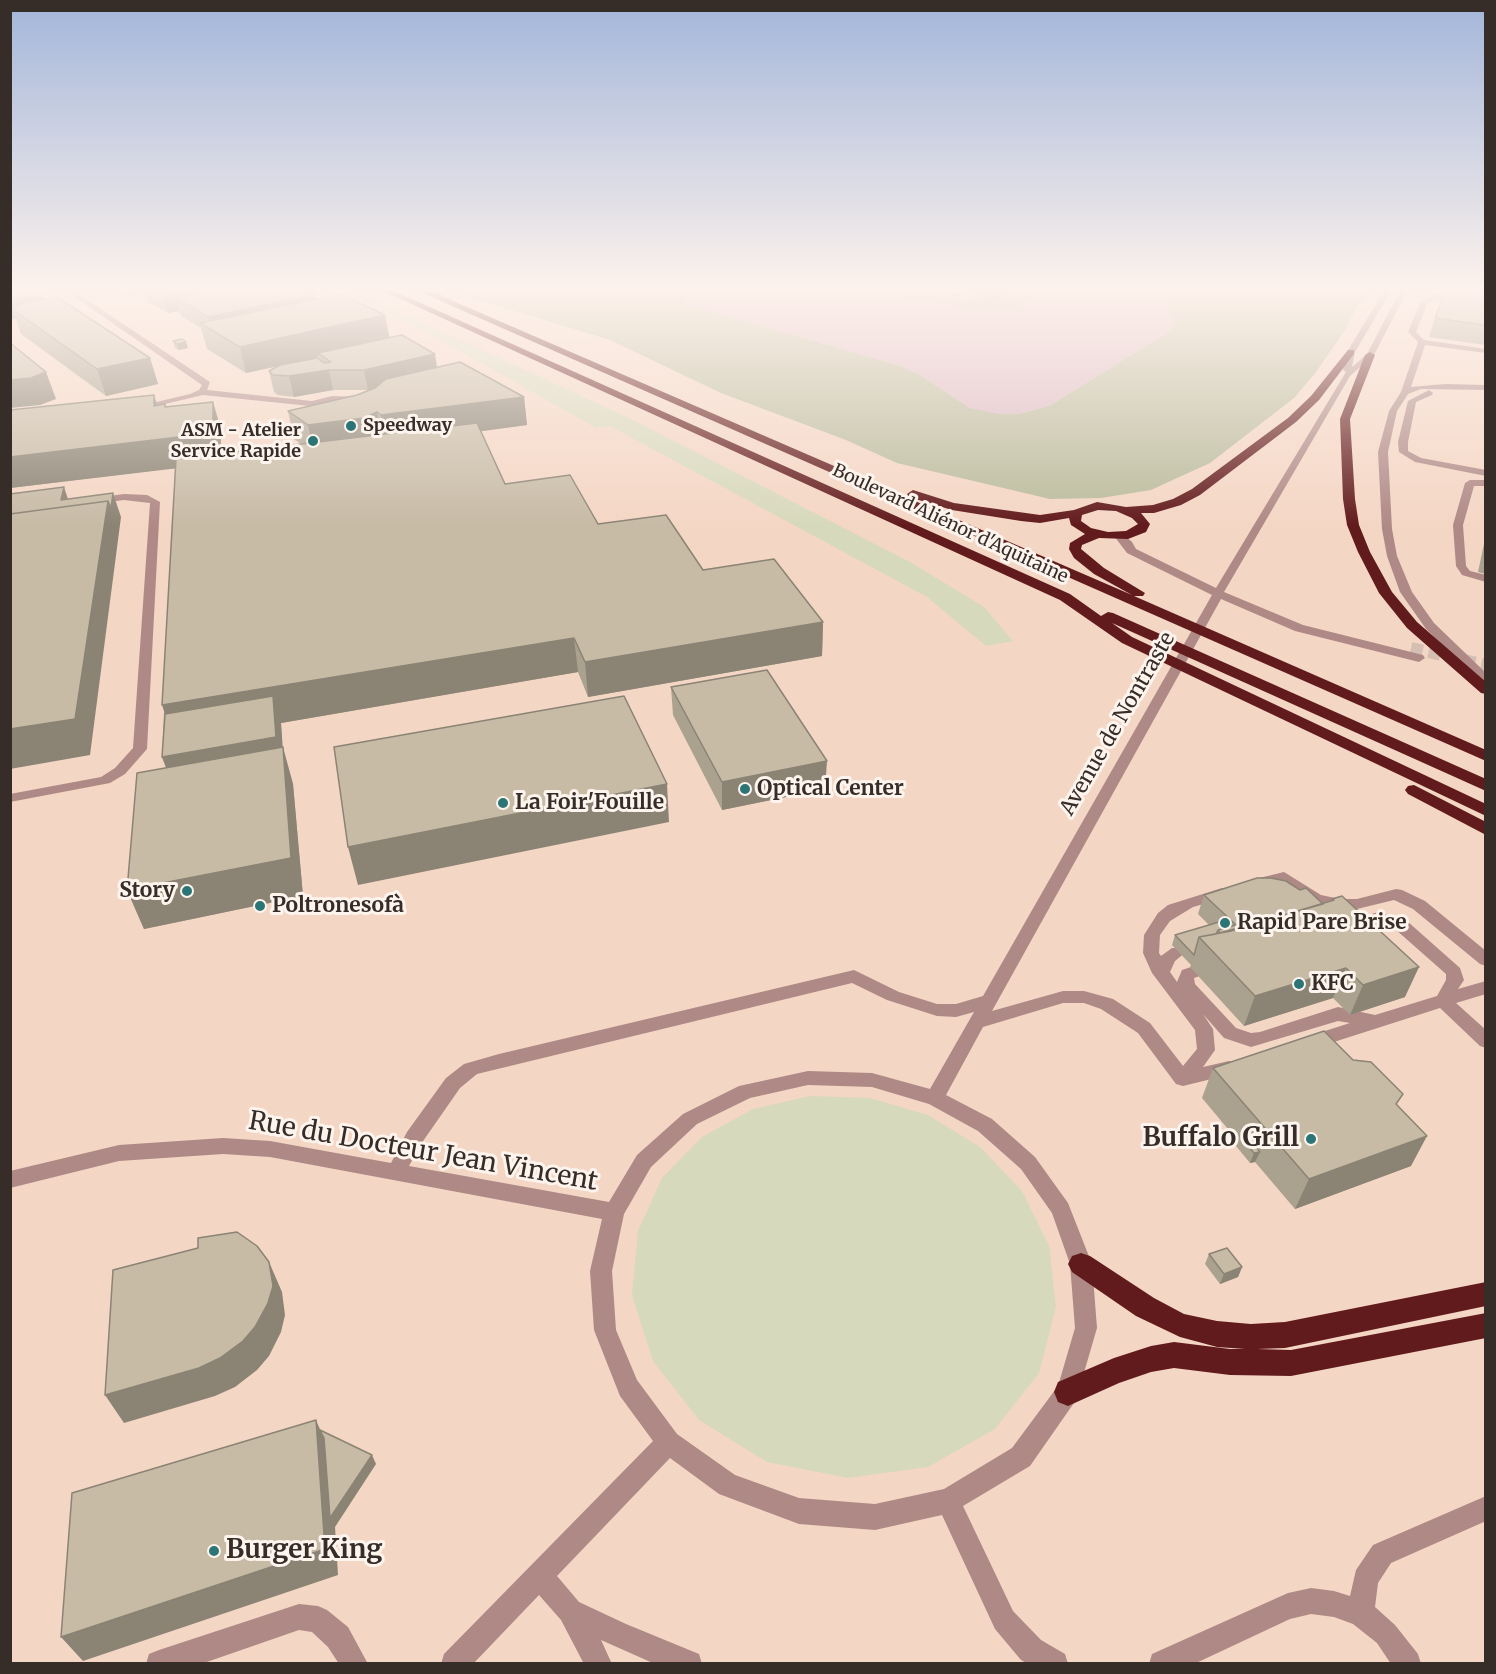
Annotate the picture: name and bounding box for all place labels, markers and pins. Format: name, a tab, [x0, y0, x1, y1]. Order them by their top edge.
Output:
place label: Speedway	[363, 415, 452, 437]
marker: Speedway	[344, 419, 358, 433]
place label: ASM - Atelier Service Rapide	[170, 420, 301, 462]
marker: ASM - Atelier Service Rapide	[306, 434, 320, 448]
place label: Optical Center	[757, 776, 904, 802]
marker: Optical Center	[738, 782, 752, 796]
place label: La Foir'Fouille	[515, 790, 664, 816]
marker: La Foir'Fouille	[496, 796, 510, 810]
place label: Story	[119, 878, 175, 904]
marker: Story	[180, 884, 194, 898]
place label: Poltronesofà	[272, 893, 404, 919]
marker: Poltronesofà	[253, 899, 267, 913]
place label: Rapid Pare Brise	[1237, 910, 1407, 936]
marker: Rapid Pare Brise	[1218, 916, 1232, 930]
place label: KFC	[1311, 971, 1354, 997]
marker: KFC	[1292, 977, 1306, 991]
place label: Buffalo Grill	[1142, 1123, 1299, 1155]
marker: Buffalo Grill	[1304, 1132, 1318, 1146]
place label: Burger King	[226, 1535, 382, 1567]
marker: Burger King	[207, 1544, 221, 1558]

